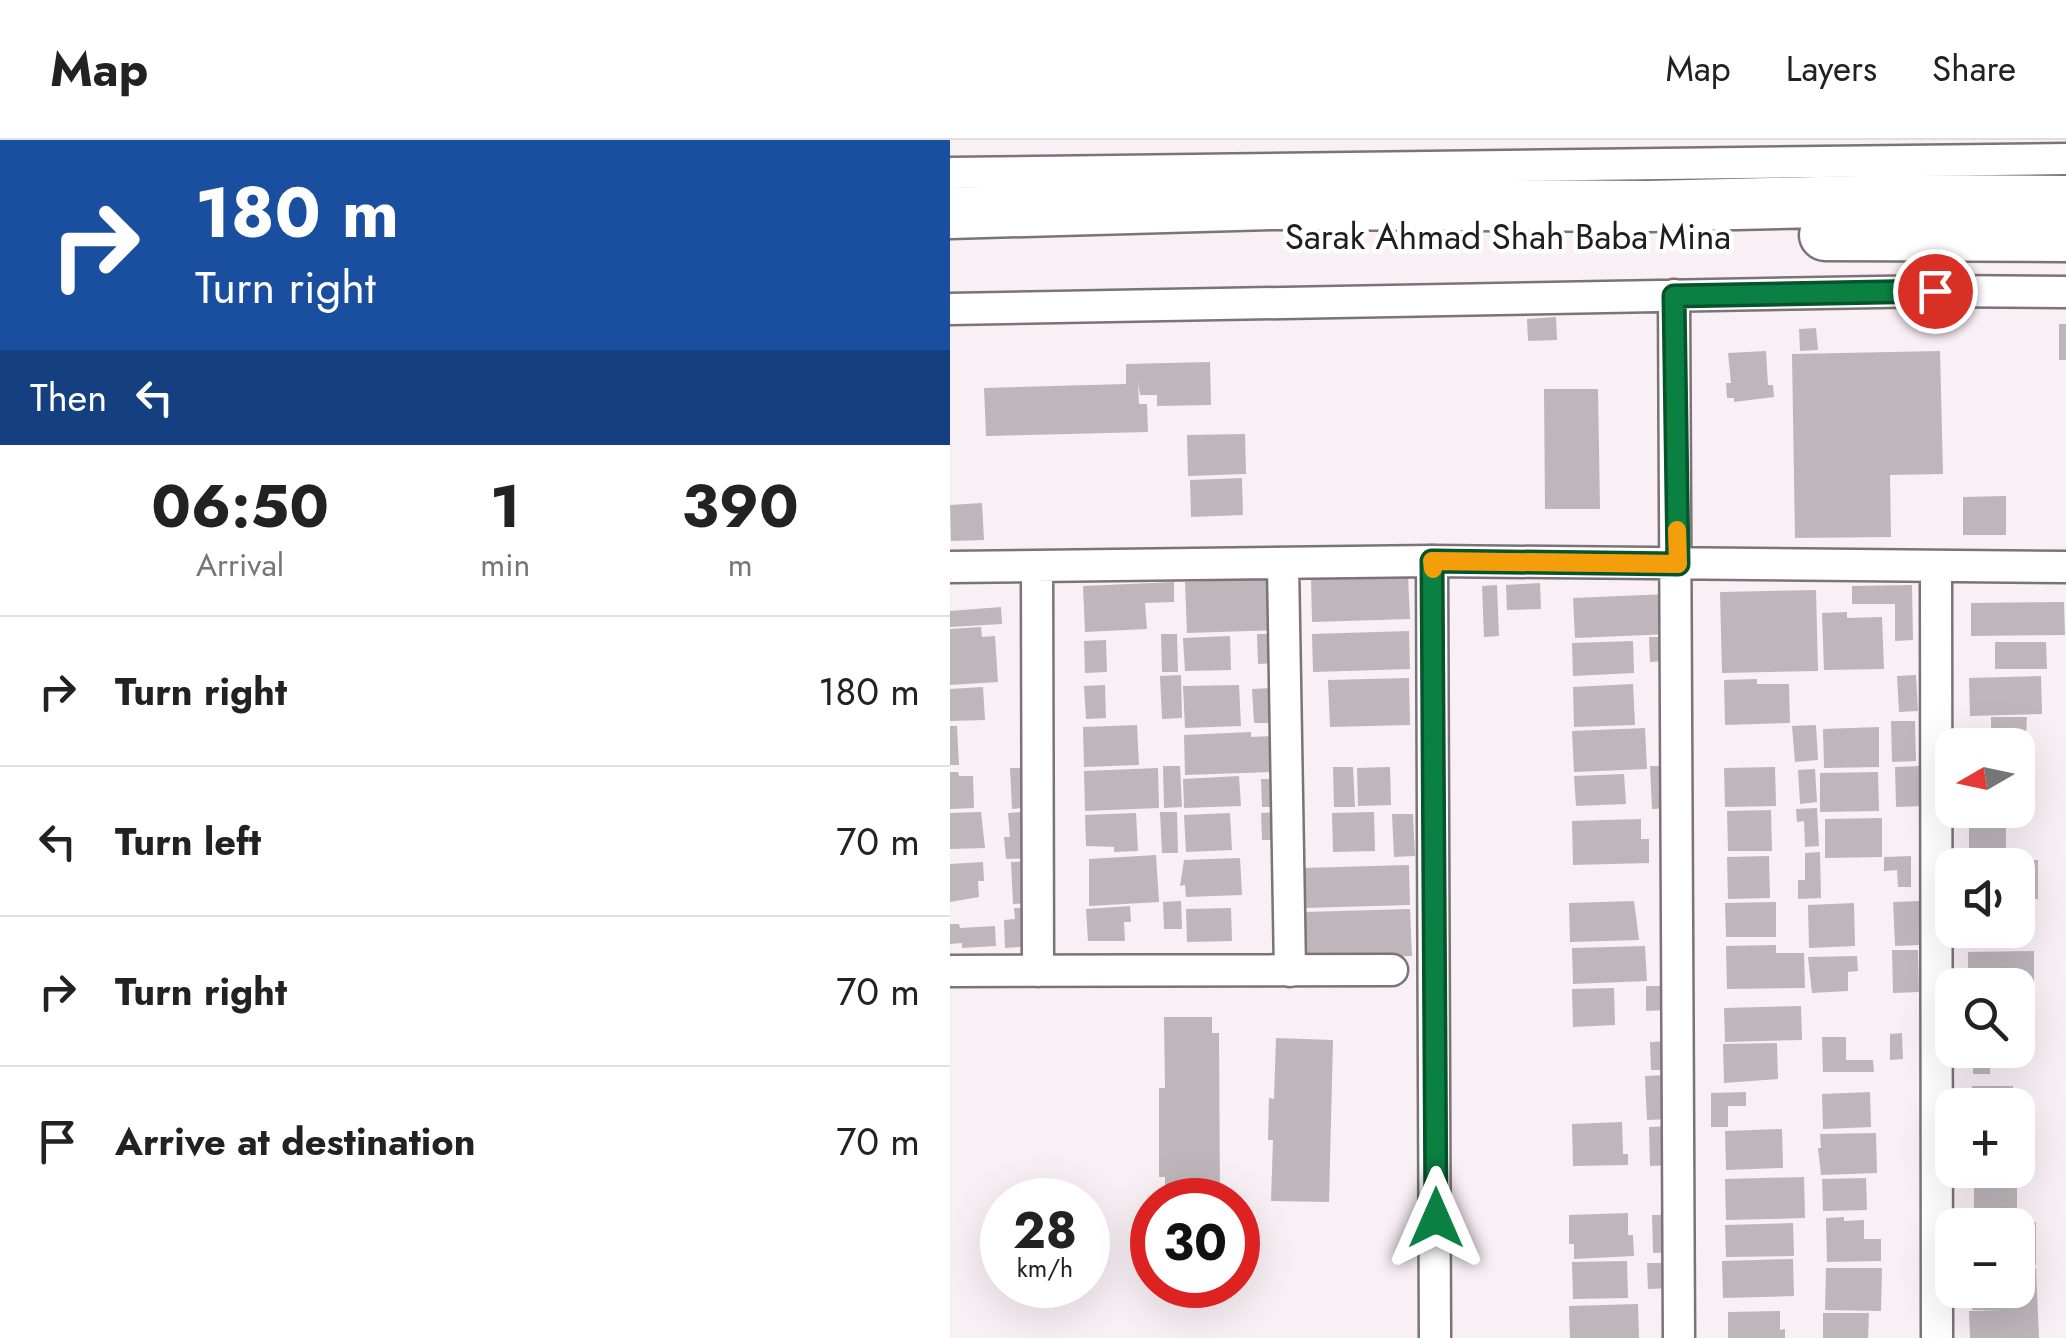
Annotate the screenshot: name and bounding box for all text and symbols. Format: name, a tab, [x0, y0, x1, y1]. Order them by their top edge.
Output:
text: Map	[50, 35, 148, 104]
text: Map	[1666, 44, 1731, 94]
text: Layers	[1786, 44, 1877, 94]
text: Share	[1932, 44, 2016, 94]
text: 180 m	[195, 162, 399, 263]
icon: right	[30, 180, 160, 310]
street label: Sarak Ahmad Shah Baba Mina	[1285, 212, 1731, 262]
pin	[1893, 249, 1978, 334]
text: Turn right	[195, 255, 376, 320]
icon: arrive	[1908, 264, 1963, 319]
text: Then	[30, 370, 107, 425]
icon: left	[127, 370, 182, 425]
text: 06:50	[151, 463, 329, 550]
text: 1	[490, 463, 520, 550]
text: 390	[682, 463, 799, 550]
text: Arrival	[196, 542, 284, 588]
text: min	[480, 542, 530, 588]
text: m	[728, 542, 753, 588]
icon: right	[30, 664, 85, 719]
text: Turn right	[115, 664, 287, 719]
text: 180 m	[818, 664, 920, 719]
north arrow	[1935, 728, 2035, 828]
map controls	[1935, 728, 2035, 1308]
icon: left	[30, 814, 85, 869]
text: Turn left	[115, 814, 261, 869]
text: 70 m	[836, 814, 920, 869]
button: sound	[1935, 848, 2035, 948]
icon: right	[30, 964, 85, 1019]
text: Turn right	[115, 964, 287, 1019]
text: 70 m	[836, 964, 920, 1019]
button: search	[1935, 968, 2035, 1068]
button: +	[1935, 1088, 2035, 1188]
icon: arrive	[30, 1114, 85, 1169]
text: Arrive at destination	[115, 1114, 476, 1169]
text: 70 m	[836, 1114, 920, 1169]
position arrow	[1384, 1166, 1488, 1270]
speed limit sign: 30	[1130, 1178, 1260, 1308]
text: 28	[1013, 1194, 1077, 1267]
button: −	[1935, 1208, 2035, 1308]
text: km/h	[1017, 1250, 1073, 1286]

